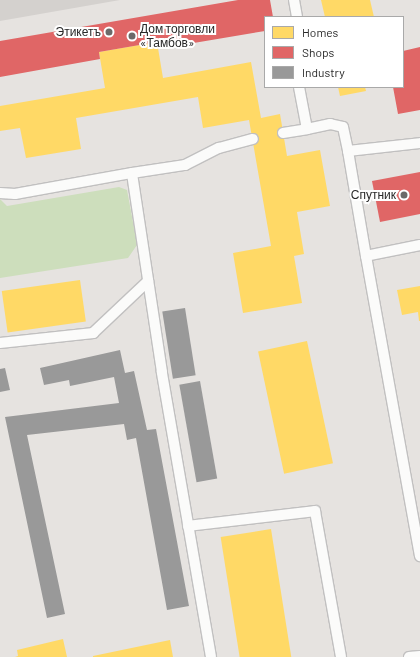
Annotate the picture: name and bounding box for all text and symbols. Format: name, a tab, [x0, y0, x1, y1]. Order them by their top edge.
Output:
legend	[264, 16, 404, 88]
place label: Дом торговли «Тамбов»	[140, 22, 215, 50]
place label: Этикетъ	[56, 25, 101, 39]
text: Homes	[302, 25, 338, 39]
marker: Этикетъ	[104, 27, 114, 37]
marker: Дом торговли «Тамбов»	[127, 31, 137, 41]
text: Shops	[302, 45, 334, 59]
text: Industry	[302, 65, 345, 79]
place label: Спутник	[351, 188, 396, 202]
marker: Спутник	[399, 190, 409, 200]

